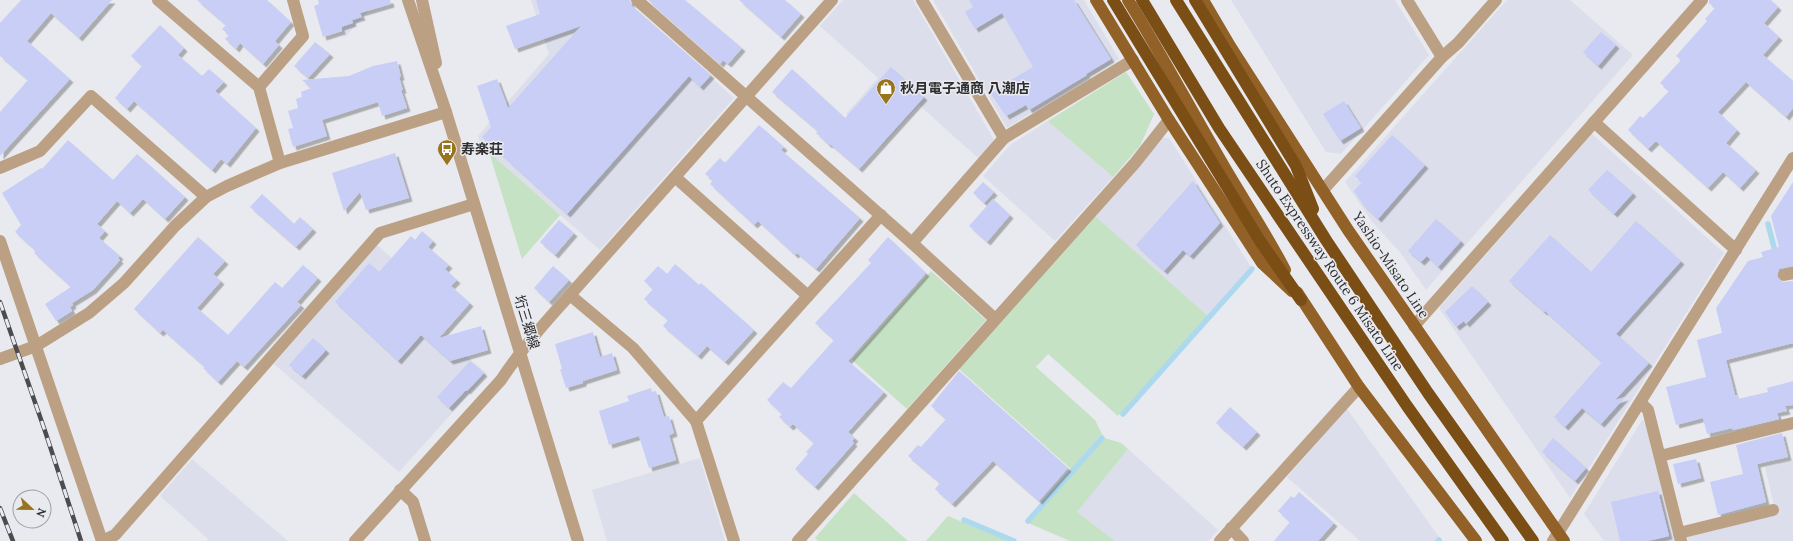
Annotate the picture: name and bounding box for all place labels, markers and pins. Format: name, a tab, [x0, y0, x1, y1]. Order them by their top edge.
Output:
shop icon: 秋月電子通商 八潮店	[875, 77, 897, 105]
place label: 秋月電子通商 八潮店	[900, 79, 1030, 97]
bus stop icon: 寿楽荘	[436, 138, 458, 166]
place label: 寿楽荘	[461, 140, 503, 158]

